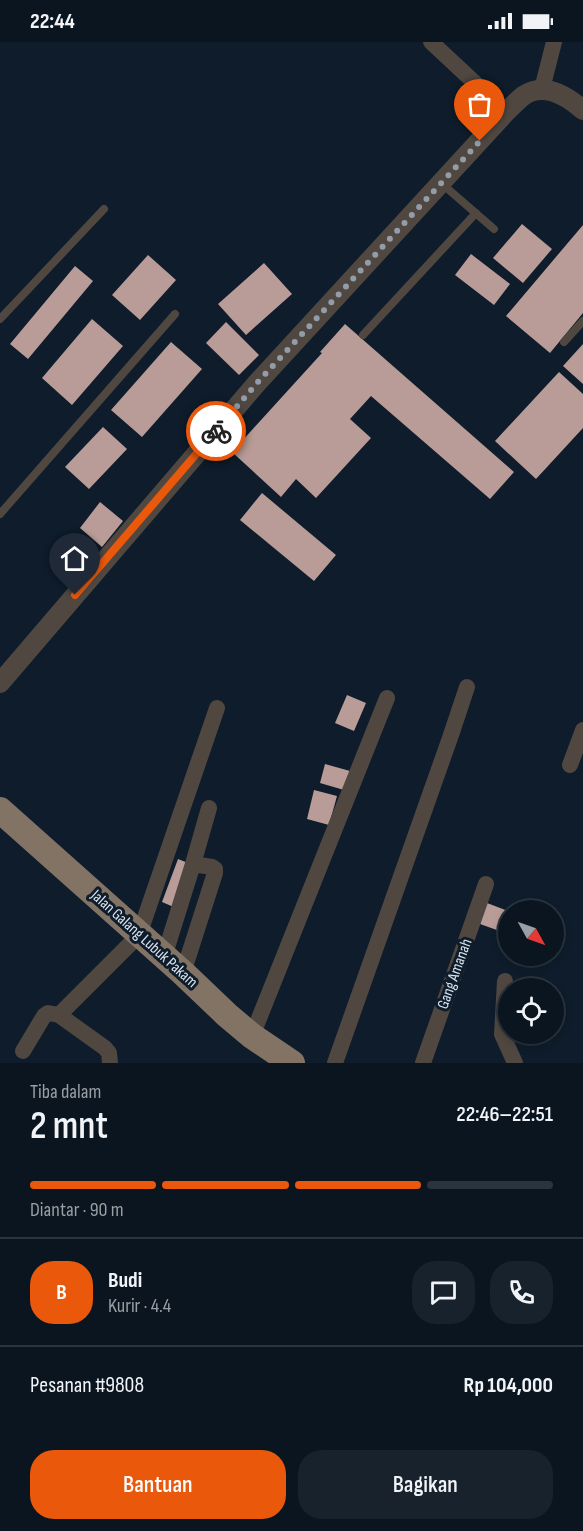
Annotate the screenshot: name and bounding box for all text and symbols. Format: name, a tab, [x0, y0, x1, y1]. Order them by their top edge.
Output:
text: 22:44	[30, 8, 75, 35]
pin	[454, 79, 505, 141]
icon: bag	[463, 88, 496, 121]
courier	[186, 401, 246, 461]
icon: bike	[200, 415, 233, 448]
pin	[49, 533, 100, 595]
icon: home	[58, 542, 91, 575]
street label: Jalan Galang Lubuk Pakam	[86, 886, 201, 992]
north arrow	[498, 900, 564, 966]
map controls	[498, 900, 564, 1044]
street label: Gang Amanah	[434, 936, 476, 1012]
button: locate	[498, 978, 564, 1044]
text: Tiba dalam	[30, 1080, 101, 1104]
text: 22:46–22:51	[456, 1101, 553, 1128]
text: 2 mnt	[30, 1103, 108, 1150]
text: Diantar · 90 m	[30, 1198, 124, 1222]
button: chat	[412, 1261, 475, 1324]
button: phone	[490, 1261, 553, 1324]
text: Budi	[108, 1267, 142, 1294]
text: B	[56, 1279, 67, 1306]
text: Kurir · 4.4	[108, 1294, 171, 1318]
text: Pesanan #9808	[30, 1372, 144, 1399]
text: Rp 104,000	[464, 1372, 553, 1399]
button: Bantuan	[30, 1450, 286, 1519]
button: Bagikan	[298, 1450, 553, 1519]

